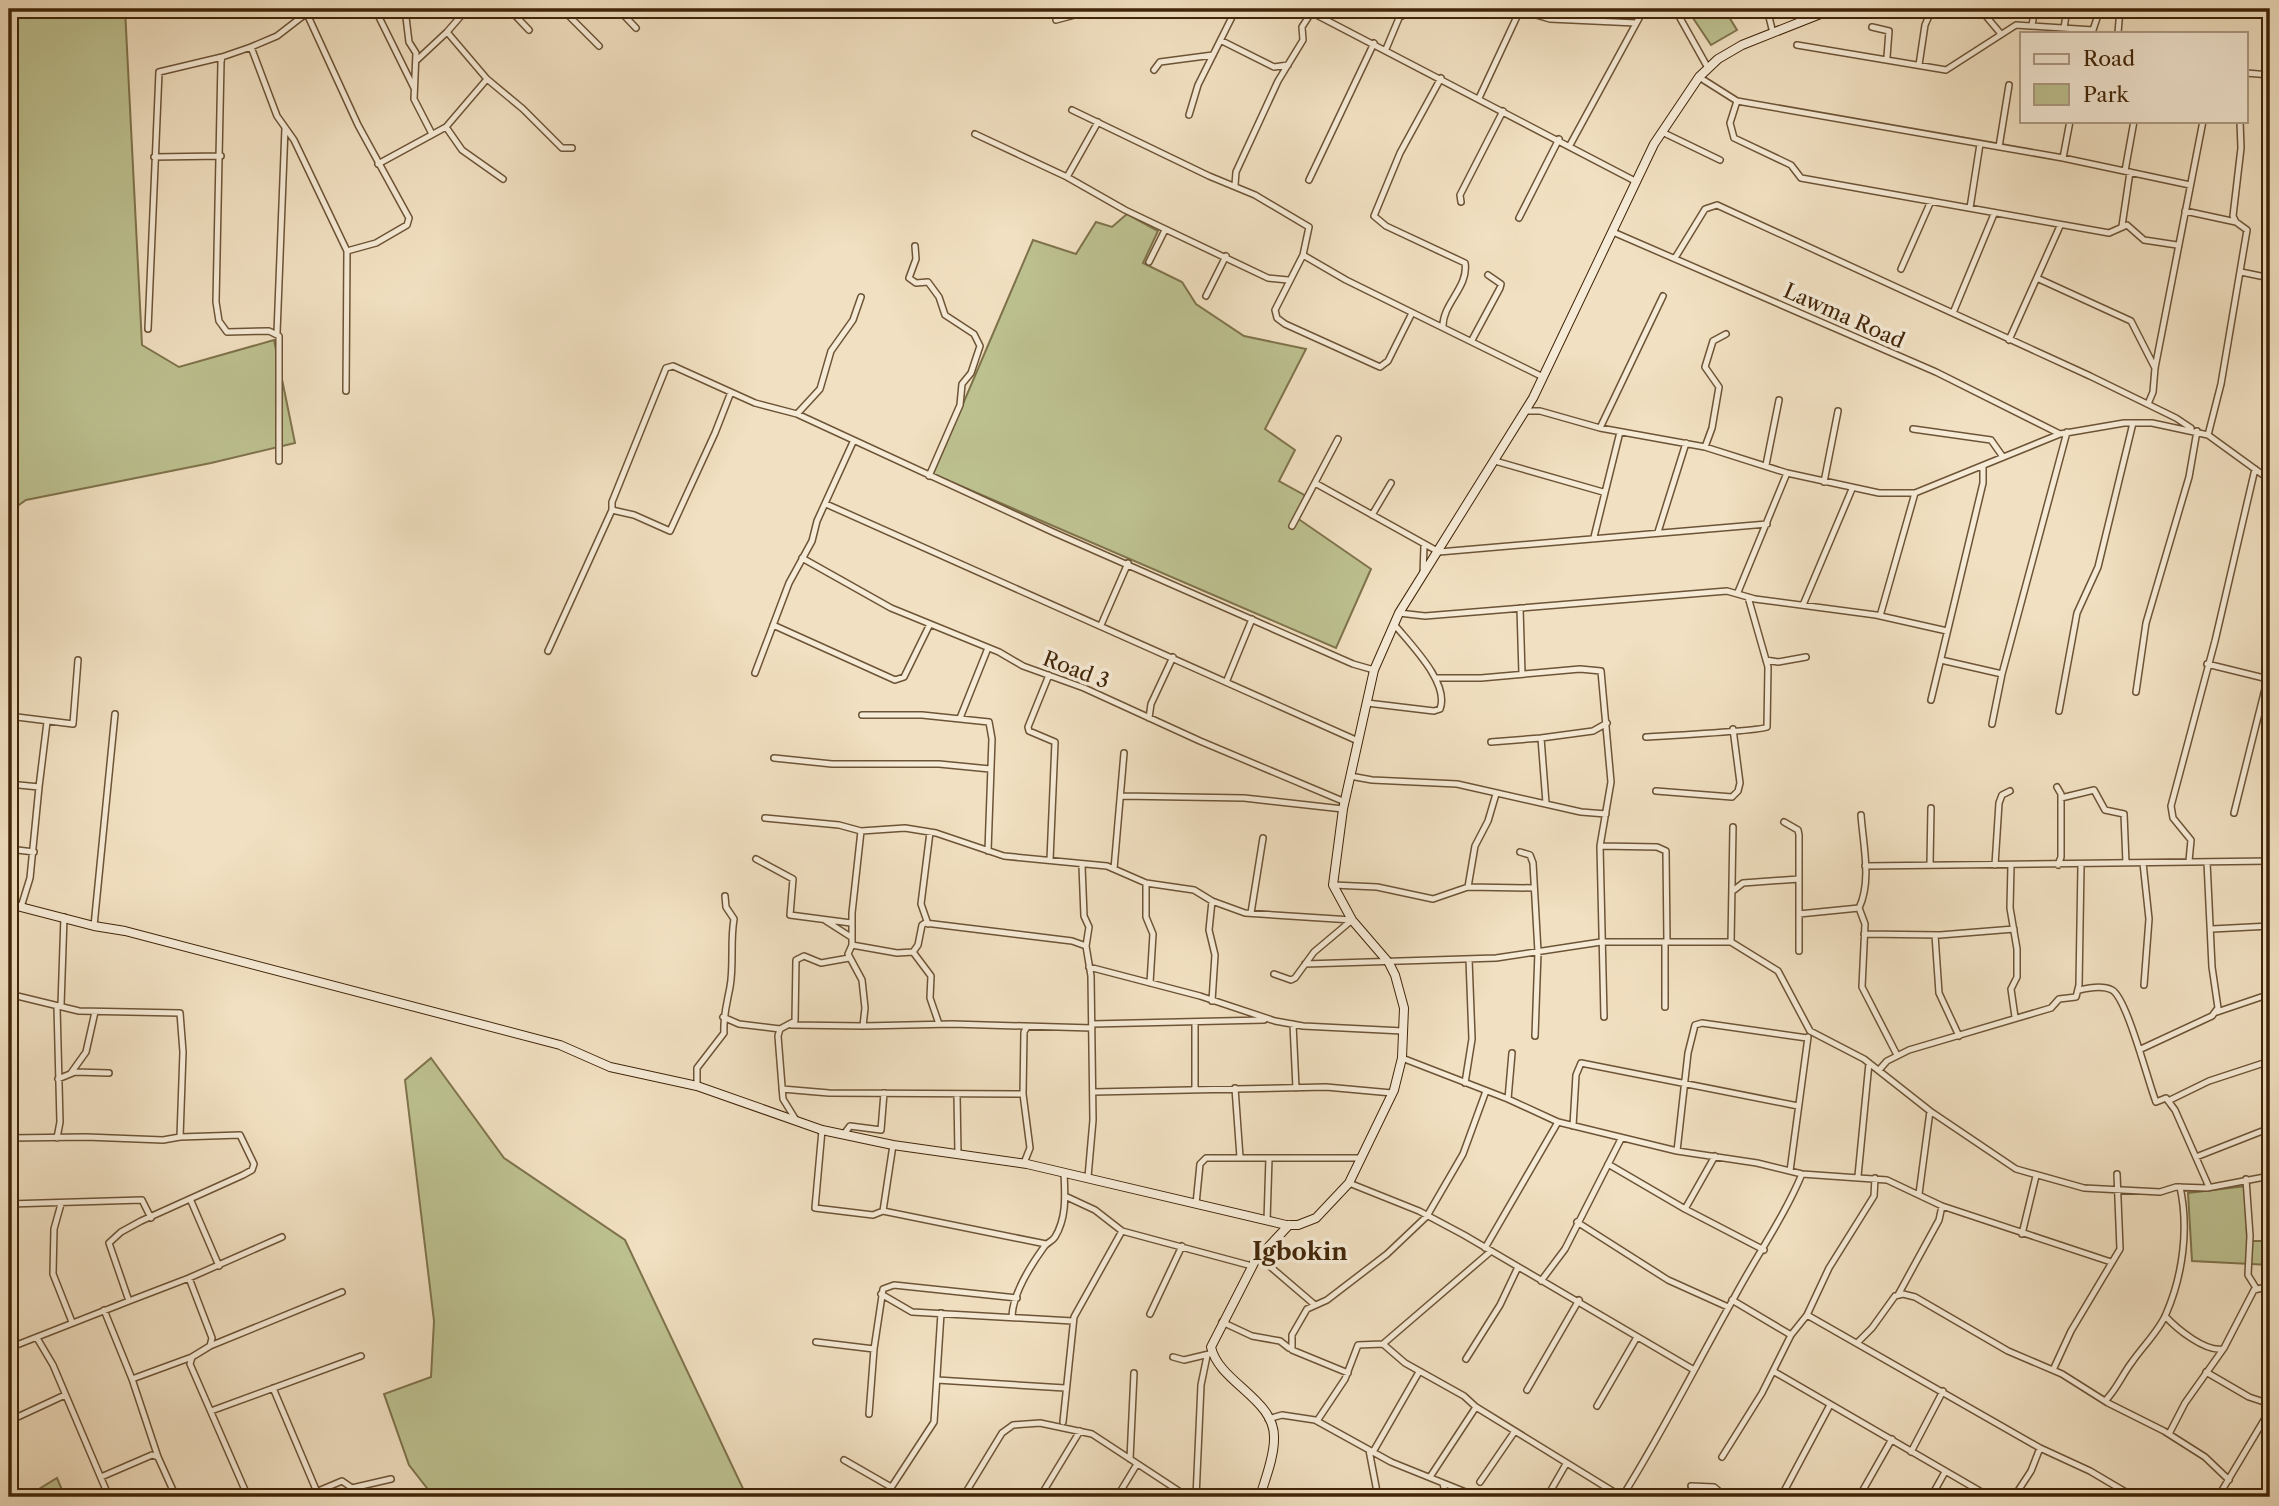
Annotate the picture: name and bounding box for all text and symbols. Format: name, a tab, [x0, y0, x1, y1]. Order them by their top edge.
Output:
legend	[2020, 32, 2248, 122]
text: Road	[2083, 46, 2135, 71]
text: Park	[2083, 82, 2129, 107]
street label: Lawma Road	[1780, 278, 1909, 353]
street label: Road 3	[1039, 645, 1113, 694]
district label: Igbokin	[1252, 1237, 1348, 1266]

